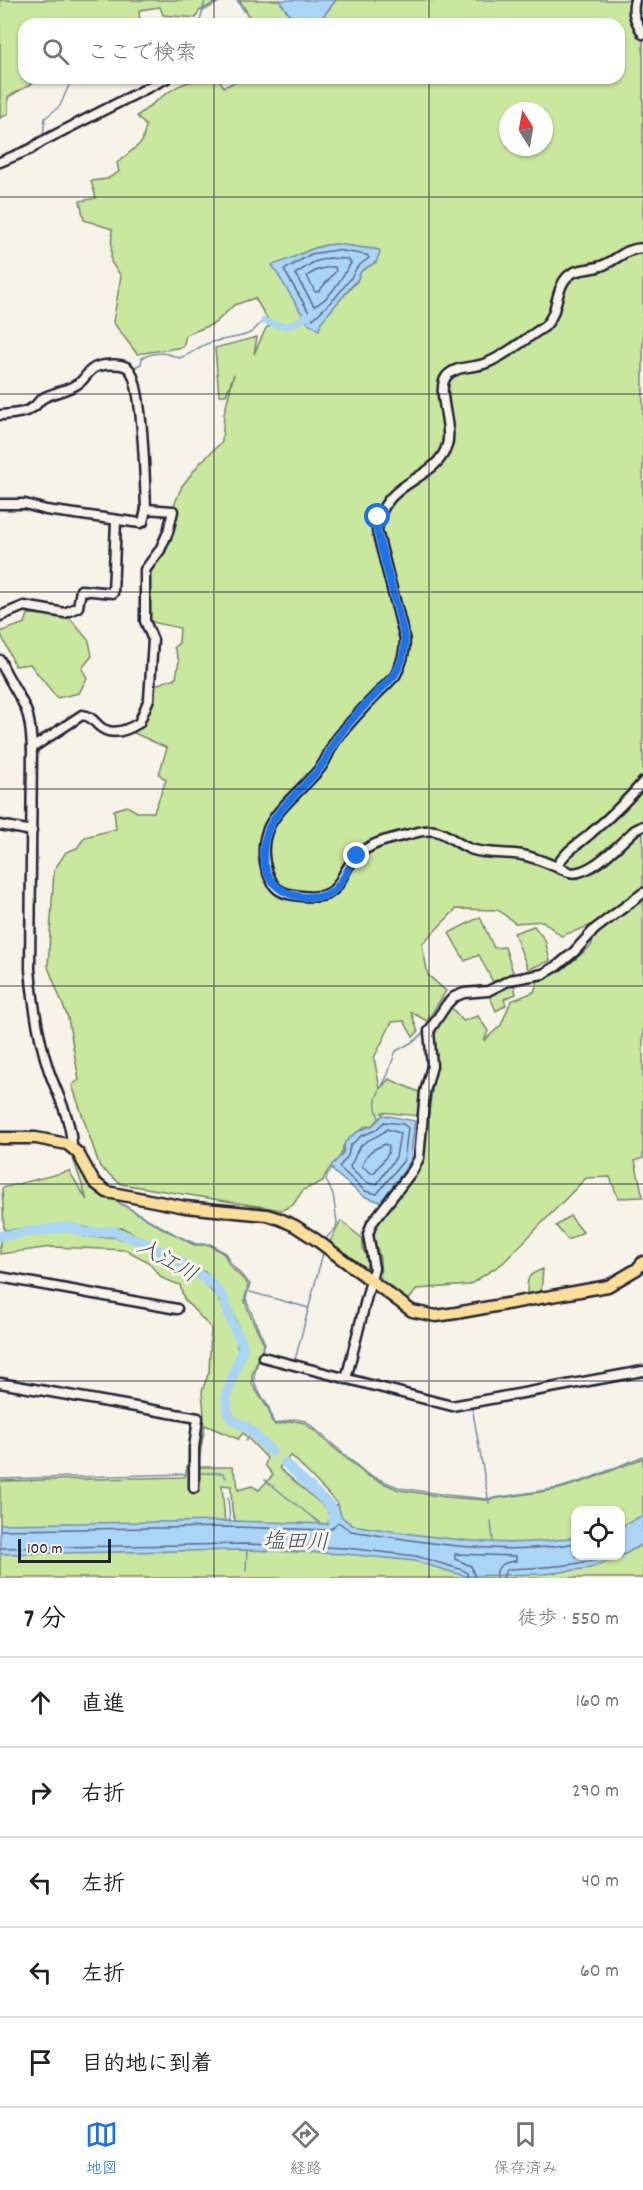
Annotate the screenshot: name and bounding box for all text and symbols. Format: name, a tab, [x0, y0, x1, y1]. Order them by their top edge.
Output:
search box	[18, 18, 625, 84]
icon: search	[39, 35, 72, 68]
text: ここで検索	[87, 39, 197, 70]
north arrow	[499, 102, 553, 156]
route start	[364, 503, 390, 529]
route end	[343, 842, 369, 868]
water label: 入江川	[130, 1232, 203, 1292]
map controls	[571, 1506, 625, 1560]
button: locate	[571, 1506, 625, 1560]
water label: 塩田川	[263, 1527, 329, 1560]
scale bar	[18, 1536, 111, 1564]
text: 100 m	[27, 1538, 63, 1561]
text: 7 分	[24, 1602, 66, 1639]
text: 徒歩 · 550 m	[518, 1606, 619, 1634]
icon: ahead	[24, 1686, 57, 1719]
text: 160 m	[576, 1688, 619, 1716]
text: 直進	[81, 1690, 125, 1721]
icon: right	[24, 1776, 57, 1809]
text: 290 m	[572, 1778, 619, 1806]
text: 右折	[81, 1780, 125, 1811]
icon: left	[24, 1866, 57, 1899]
text: 40 m	[581, 1868, 619, 1896]
text: 左折	[81, 1870, 125, 1901]
icon: left	[24, 1956, 57, 1989]
text: 60 m	[580, 1958, 619, 1986]
text: 左折	[81, 1960, 125, 1991]
icon: arrive	[24, 2046, 57, 2079]
text: 目的地に到着	[81, 2050, 213, 2081]
tab: 地図	[85, 2118, 118, 2181]
tab: 経路	[289, 2118, 322, 2181]
tab: 保存済み	[493, 2118, 557, 2181]

